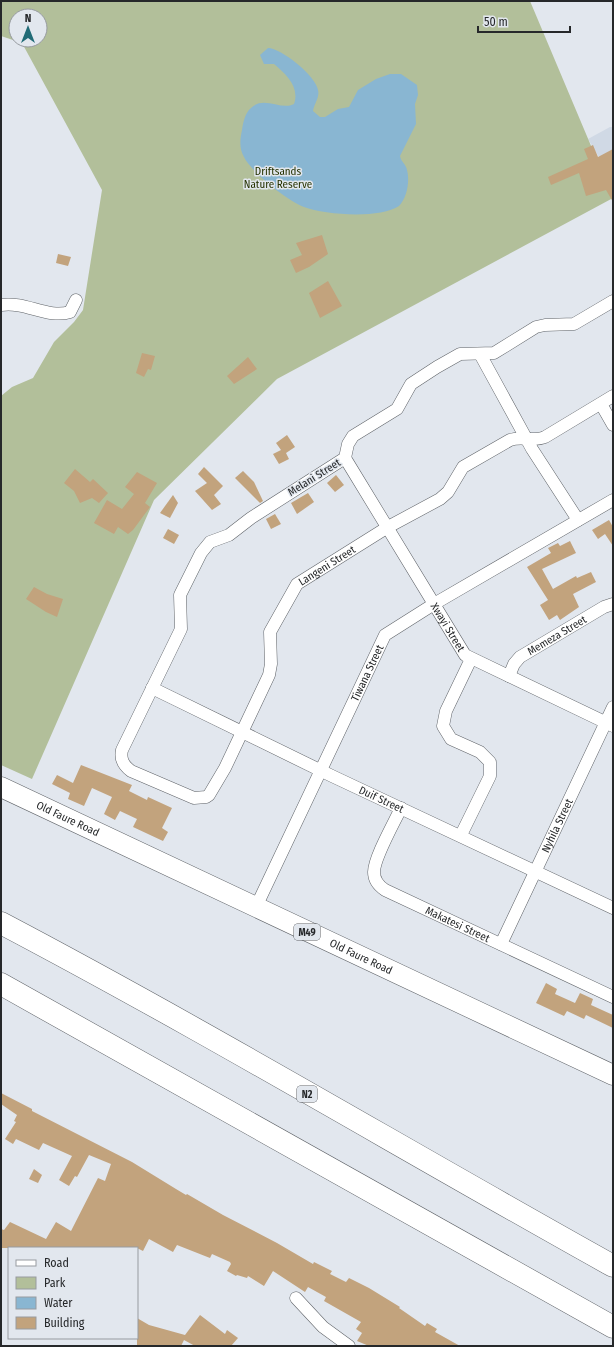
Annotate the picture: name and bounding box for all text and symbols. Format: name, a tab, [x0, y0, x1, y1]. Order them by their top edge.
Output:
north arrow	[8, 8, 48, 48]
scale bar	[478, 8, 570, 34]
text: N	[25, 12, 31, 25]
text: 50 m	[484, 15, 508, 29]
park label: Driftsands Nature Reserve	[244, 165, 312, 191]
street label: Melani Street	[286, 456, 343, 499]
street label: Langeni Street	[296, 543, 358, 588]
street label: Xwayi Street	[428, 600, 468, 655]
street label: Memeza Street	[525, 613, 589, 658]
street label: Tiwana Street	[348, 642, 387, 704]
street label: Duif Street	[357, 784, 406, 816]
street label: Nyhila Street	[539, 796, 576, 855]
street label: Old Faure Road	[34, 799, 101, 839]
street label: Makatesi Street	[423, 904, 492, 945]
road number: M49	[294, 924, 320, 940]
street label: Old Faure Road	[327, 937, 394, 977]
road number: N2	[297, 1086, 317, 1102]
legend	[8, 1247, 138, 1339]
text: Road	[44, 1256, 69, 1270]
text: Park	[44, 1276, 66, 1290]
text: Water	[44, 1296, 73, 1310]
text: Building	[44, 1316, 85, 1330]

